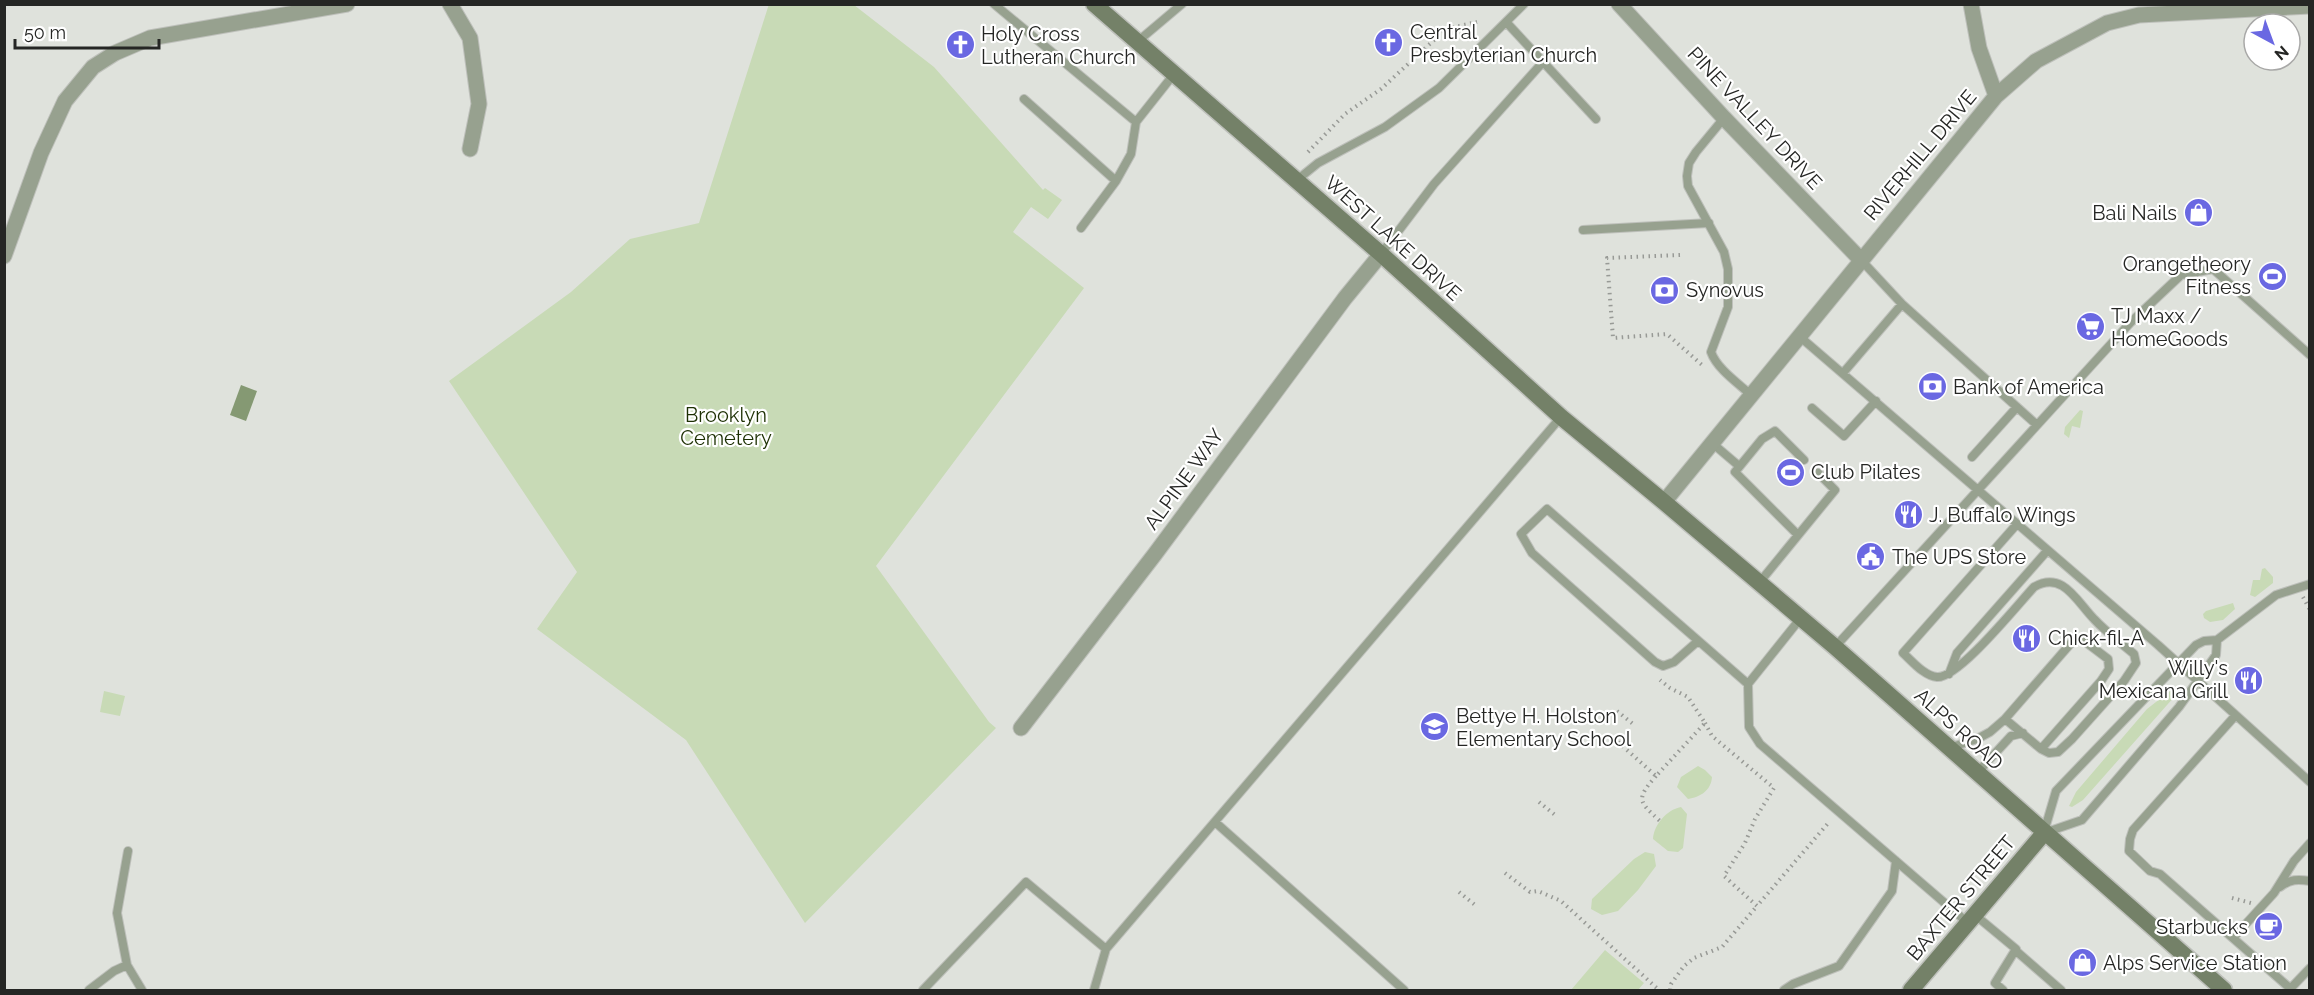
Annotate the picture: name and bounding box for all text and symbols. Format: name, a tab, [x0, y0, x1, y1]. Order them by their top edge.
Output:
scale bar	[15, 12, 159, 50]
north arrow	[2242, 12, 2302, 72]
place label: Central Presbyterian Church	[1410, 20, 1597, 67]
text: 50 m	[24, 22, 66, 43]
place label: Holy Cross Lutheran Church	[981, 22, 1136, 69]
church icon: Central Presbyterian Church	[1373, 27, 1405, 59]
church icon: Holy Cross Lutheran Church	[944, 29, 976, 61]
street label: PINE VALLEY DRIVE	[1683, 42, 1827, 194]
text: N	[2271, 42, 2292, 64]
street label: RIVERHILL DRIVE	[1859, 85, 1981, 225]
street label: WEST LAKE DRIVE	[1320, 170, 1466, 306]
shop icon: Bali Nails	[2182, 197, 2214, 229]
place label: Bali Nails	[2092, 201, 2177, 225]
place label: Orangetheory Fitness	[2123, 252, 2251, 299]
sports icon: Orangetheory Fitness	[2256, 260, 2288, 292]
bank icon: Synovus	[1649, 274, 1681, 306]
place label: Synovus	[1686, 278, 1764, 302]
place label: TJ Maxx / HomeGoods	[2111, 304, 2228, 351]
supermarket icon: TJ Maxx / HomeGoods	[2074, 311, 2106, 343]
bank icon: Bank of America	[1916, 371, 1948, 403]
place label: Bank of America	[1953, 375, 2104, 399]
park label: Brooklyn Cemetery	[680, 403, 772, 450]
street label: ALPINE WAY	[1139, 424, 1229, 534]
sports icon: Club Pilates	[1774, 456, 1806, 488]
place label: Club Pilates	[1811, 460, 1920, 484]
restaurant icon: J. Buffalo Wings	[1892, 499, 1924, 531]
place label: J. Buffalo Wings	[1929, 503, 2076, 527]
public building icon: The UPS Store	[1855, 541, 1887, 573]
place label: The UPS Store	[1892, 545, 2027, 569]
restaurant icon: Chick-fil-A	[2011, 622, 2043, 654]
place label: Chick-fil-A	[2048, 626, 2144, 650]
place label: Willy's Mexicana Grill	[2099, 656, 2229, 703]
restaurant icon: Willy's Mexicana Grill	[2233, 664, 2265, 696]
street label: ALPS ROAD	[1910, 683, 2008, 775]
place label: Bettye H. Holston Elementary School	[1456, 704, 1632, 751]
school or university icon: Bettye H. Holston Elementary School	[1419, 711, 1451, 743]
street label: BAXTER STREET	[1902, 831, 2020, 965]
cafe icon: Starbucks	[2253, 911, 2285, 943]
place label: Starbucks	[2156, 915, 2248, 939]
shop icon: Alps Service Station	[2066, 947, 2098, 979]
place label: Alps Service Station	[2103, 951, 2287, 975]

